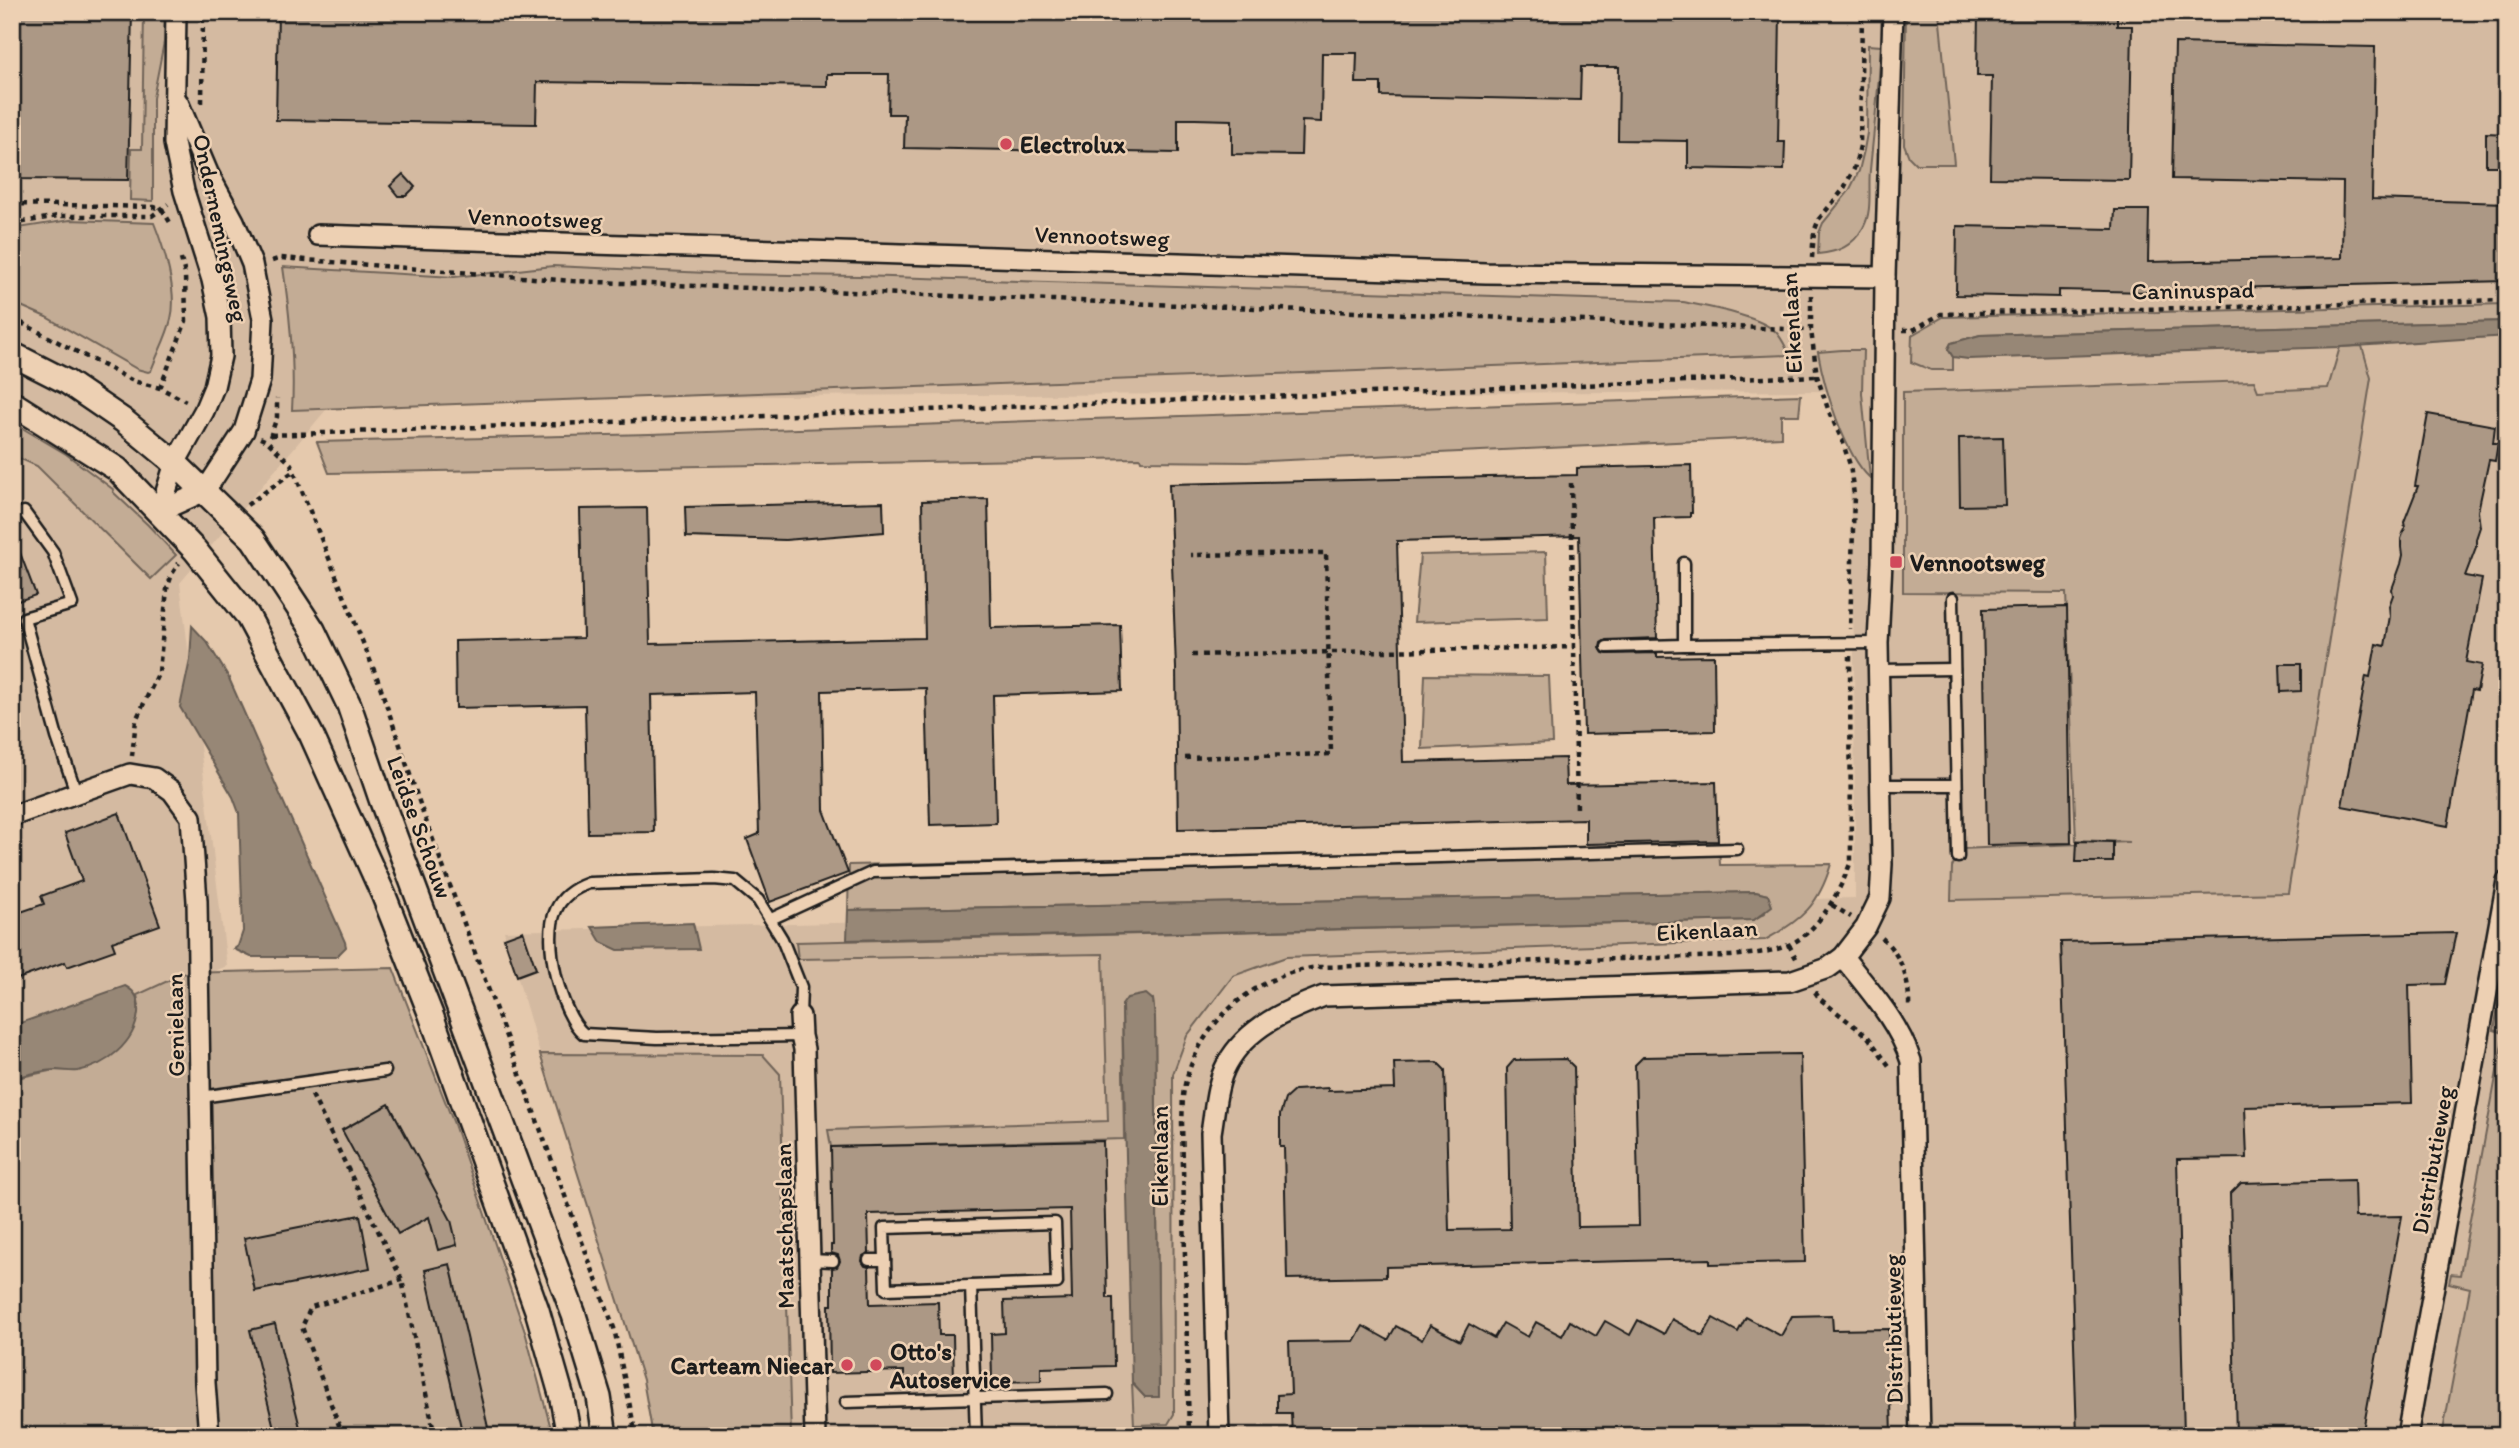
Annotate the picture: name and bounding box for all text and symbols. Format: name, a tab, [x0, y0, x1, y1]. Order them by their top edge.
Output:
place label: Electrolux	[1020, 130, 1126, 159]
street label: Ondernemingsweg	[187, 131, 255, 326]
marker: Electrolux	[998, 136, 1014, 152]
street label: Vennootsweg	[467, 201, 604, 235]
street label: Vennootsweg	[1034, 219, 1171, 253]
street label: Eikenlaan	[1774, 271, 1808, 374]
street label: Caninuspad	[2131, 274, 2255, 306]
place label: Vennootsweg	[1910, 548, 2046, 578]
marker: Vennootsweg	[1888, 554, 1904, 570]
street label: Leidse Schouw	[381, 752, 459, 902]
street label: Eikenlaan	[1656, 913, 1759, 947]
street label: Genielaan	[160, 972, 190, 1077]
street label: Distributieweg	[2405, 1083, 2459, 1236]
street label: Eikenlaan	[1145, 1105, 1174, 1207]
street label: Maatschapslaan	[768, 1143, 800, 1309]
street label: Distributieweg	[1877, 1253, 1909, 1404]
place label: Otto's Autoservice	[889, 1337, 1011, 1394]
place label: Carteam Niecar	[671, 1351, 834, 1380]
marker: Carteam Niecar	[839, 1357, 855, 1373]
marker: Otto's Autoservice	[868, 1357, 884, 1373]

